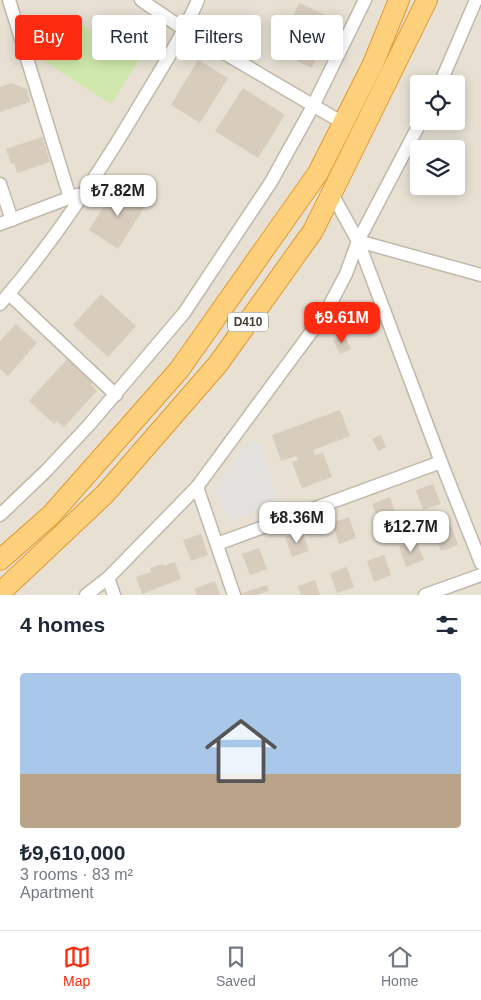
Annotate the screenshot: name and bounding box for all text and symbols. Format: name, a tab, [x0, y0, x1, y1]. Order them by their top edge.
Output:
chip: Buy	[15, 15, 82, 60]
chip: Rent	[92, 15, 166, 60]
chip: Filters	[176, 15, 261, 60]
chip: New	[271, 15, 343, 60]
map controls	[410, 75, 465, 195]
button: locate	[410, 75, 465, 130]
button: layers	[410, 140, 465, 195]
pin: ₺7.82M	[77, 174, 159, 217]
text: ₺7.82M	[91, 182, 145, 199]
pin: ₺9.61M	[301, 302, 383, 344]
text: ₺9.61M	[315, 309, 369, 326]
road number: D410	[228, 313, 268, 332]
pin: ₺8.36M	[256, 502, 338, 544]
text: ₺8.36M	[270, 509, 324, 526]
pin: ₺12.7M	[370, 510, 452, 553]
text: ₺12.7M	[384, 518, 438, 535]
icon: filters	[433, 611, 461, 639]
text: 4 homes	[20, 613, 105, 636]
icon: home	[196, 706, 286, 796]
text: ₺9,610,000	[20, 841, 125, 864]
text: 3 rooms · 83 m²	[20, 866, 133, 883]
text: Apartment	[20, 884, 94, 901]
tab: Map	[63, 943, 91, 989]
tab: Saved	[216, 943, 256, 989]
tab: Home	[381, 943, 418, 989]

